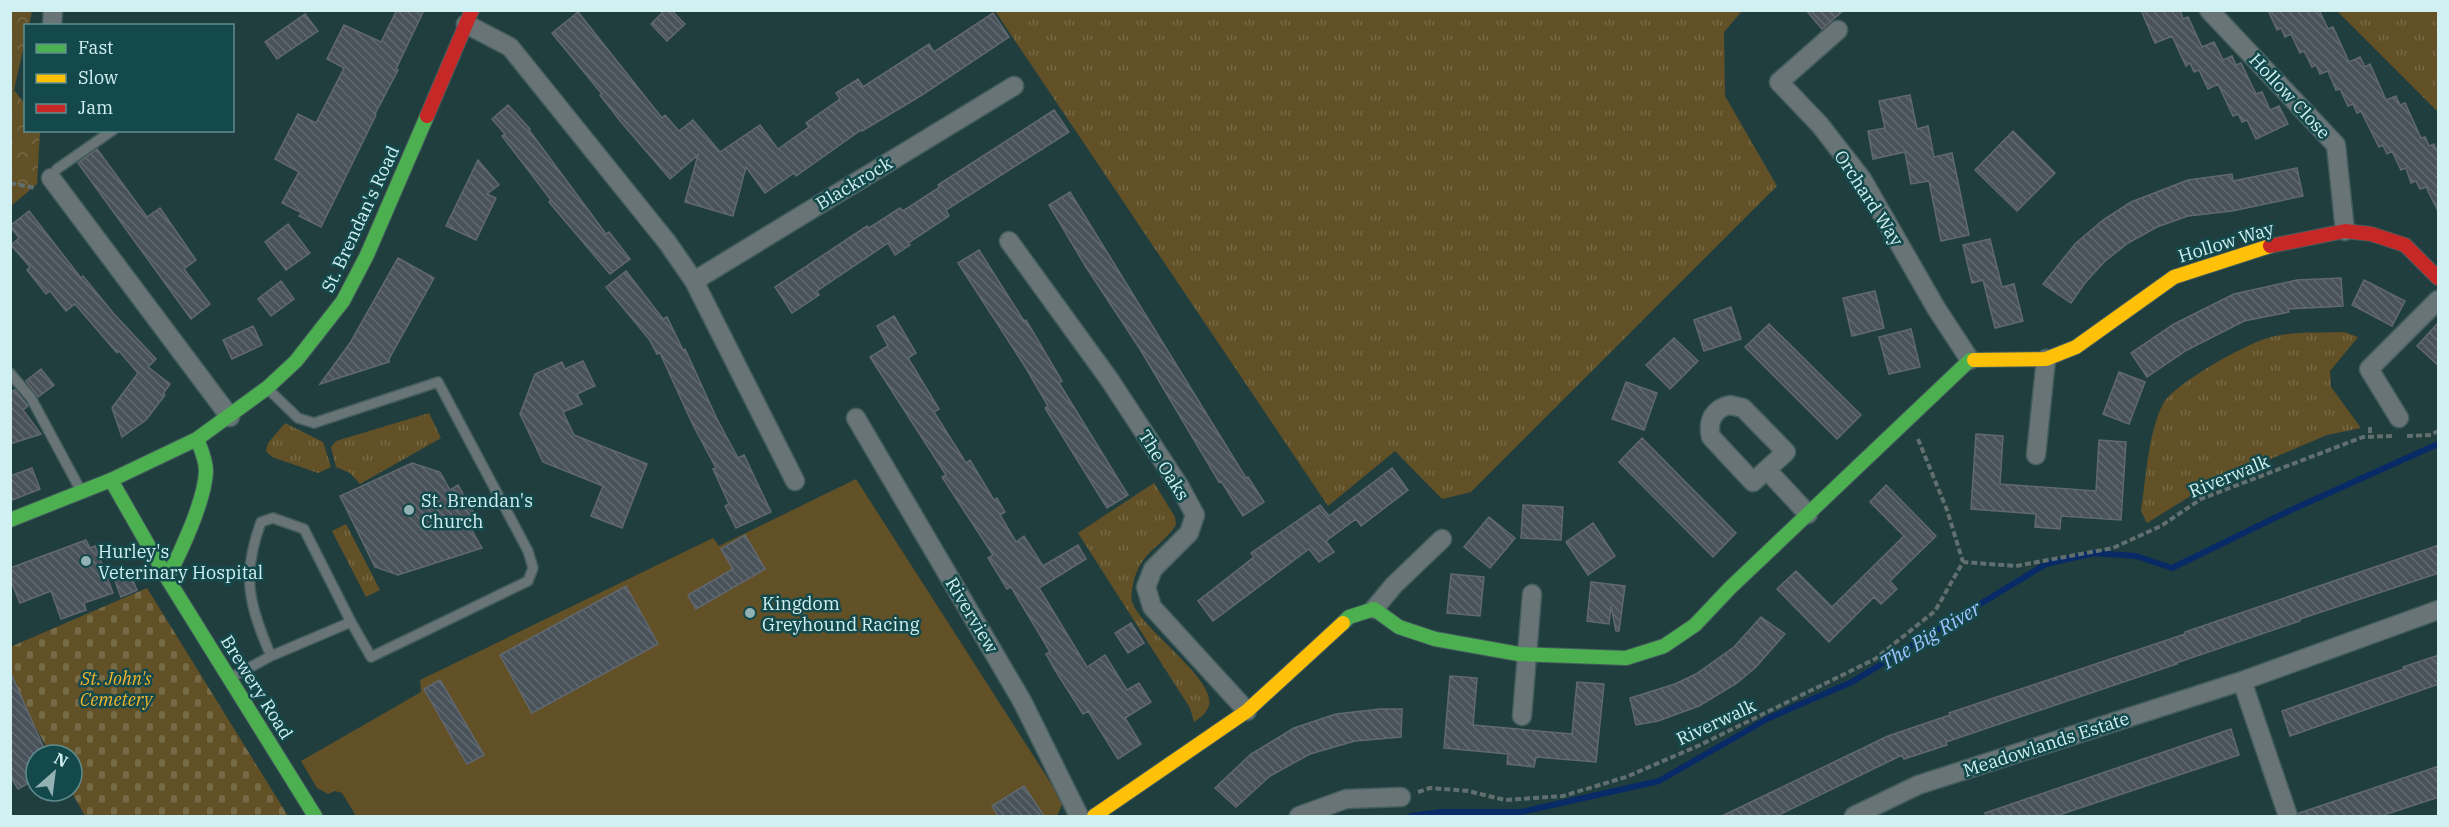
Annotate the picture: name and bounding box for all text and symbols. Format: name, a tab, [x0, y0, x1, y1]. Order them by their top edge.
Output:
legend	[24, 24, 234, 132]
text: Fast	[78, 36, 113, 59]
street label: Hollow Close	[2244, 48, 2336, 144]
text: Slow	[78, 66, 118, 89]
text: Jam	[78, 96, 113, 119]
street label: St. Brendan's Road	[316, 142, 404, 296]
street label: Orchard Way	[1829, 146, 1909, 251]
street label: Blackrock	[812, 151, 897, 215]
street label: Hollow Way	[2175, 216, 2277, 267]
street label: The Oaks	[1133, 425, 1195, 505]
street label: Riverwalk	[2185, 449, 2273, 503]
place label: St. Brendan's Church	[421, 489, 533, 533]
marker: St. Brendan's Church	[402, 503, 416, 517]
place label: Hurley's Veterinary Hospital	[98, 540, 263, 584]
marker: Hurley's Veterinary Hospital	[79, 554, 93, 568]
street label: Riverview	[940, 573, 1004, 657]
place label: Kingdom Greyhound Racing	[762, 592, 920, 636]
water label: The Big River	[1874, 594, 1987, 676]
marker: Kingdom Greyhound Racing	[743, 606, 757, 620]
street label: Brewery Road	[216, 631, 298, 743]
park label: St. John's Cemetery	[79, 667, 154, 711]
street label: Riverwalk	[1673, 693, 1760, 750]
street label: Meadowlands Estate	[1960, 706, 2132, 782]
north arrow	[24, 743, 84, 803]
text: N	[51, 748, 71, 772]

